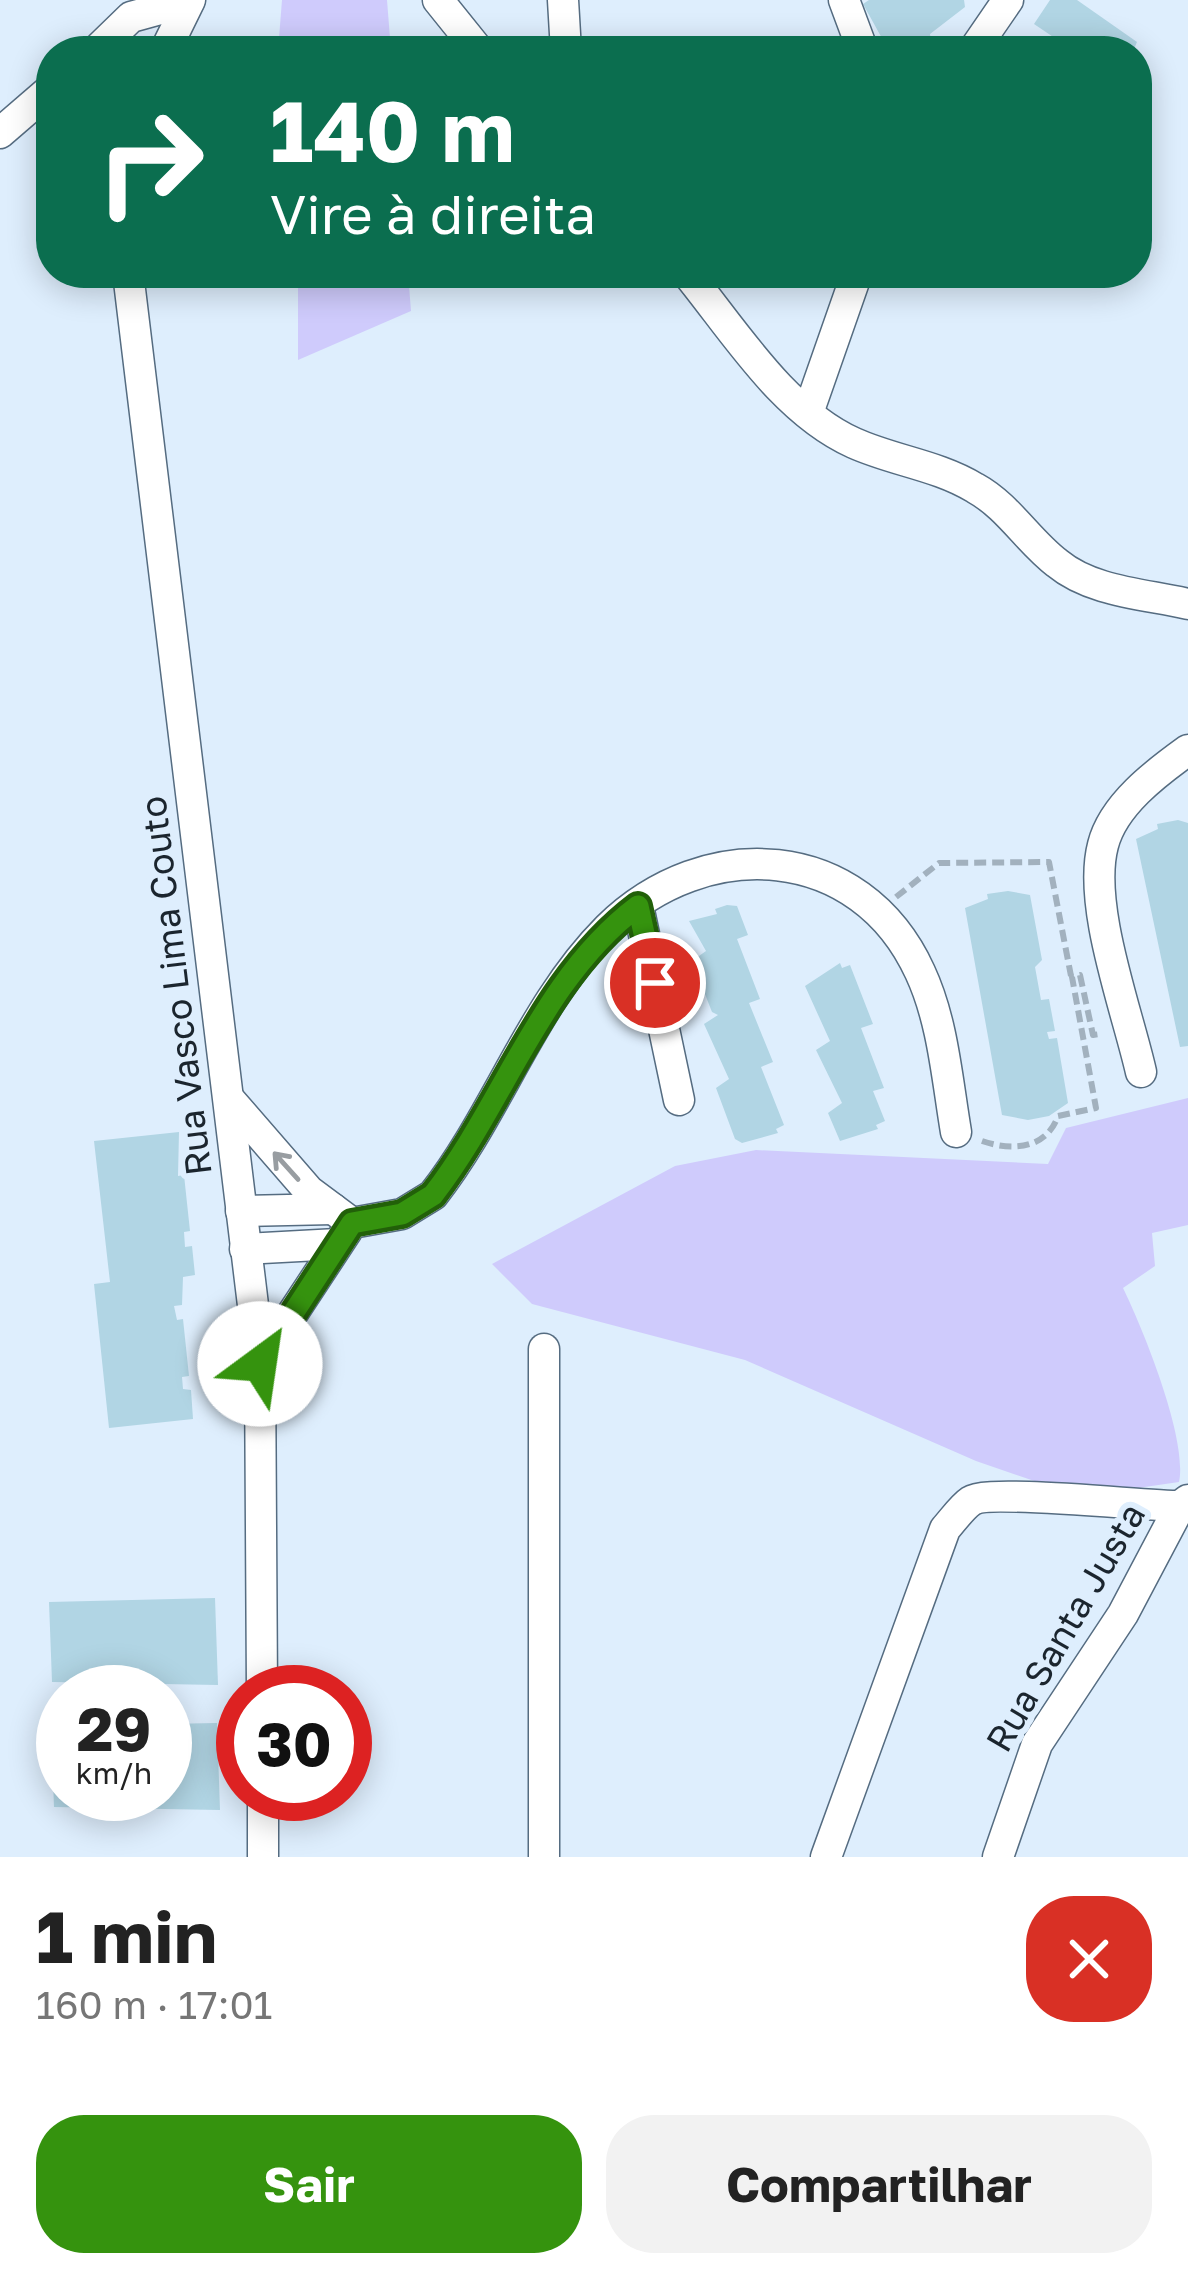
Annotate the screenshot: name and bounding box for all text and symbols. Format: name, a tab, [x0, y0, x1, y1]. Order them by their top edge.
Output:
text: 140 m	[270, 80, 515, 180]
icon: right	[72, 84, 228, 240]
text: Vire à direita	[270, 181, 596, 246]
street label: Rua Vasco Lima Couto	[130, 794, 220, 1178]
pin	[604, 932, 706, 1034]
icon: arrive	[622, 950, 688, 1016]
one-way arrow	[273, 1151, 300, 1181]
position arrow	[197, 1301, 323, 1427]
street label: Rua Santa Justa	[977, 1495, 1153, 1759]
speed limit sign: 30	[216, 1665, 372, 1821]
text: 29	[77, 1692, 151, 1764]
text: km/h	[76, 1755, 152, 1791]
text: 1 min	[36, 1892, 217, 1979]
button: close	[1026, 1896, 1152, 2022]
text: 160 m · 17:01	[36, 1981, 273, 2028]
button: Sair	[36, 2115, 582, 2253]
button: Compartilhar	[606, 2115, 1152, 2253]

